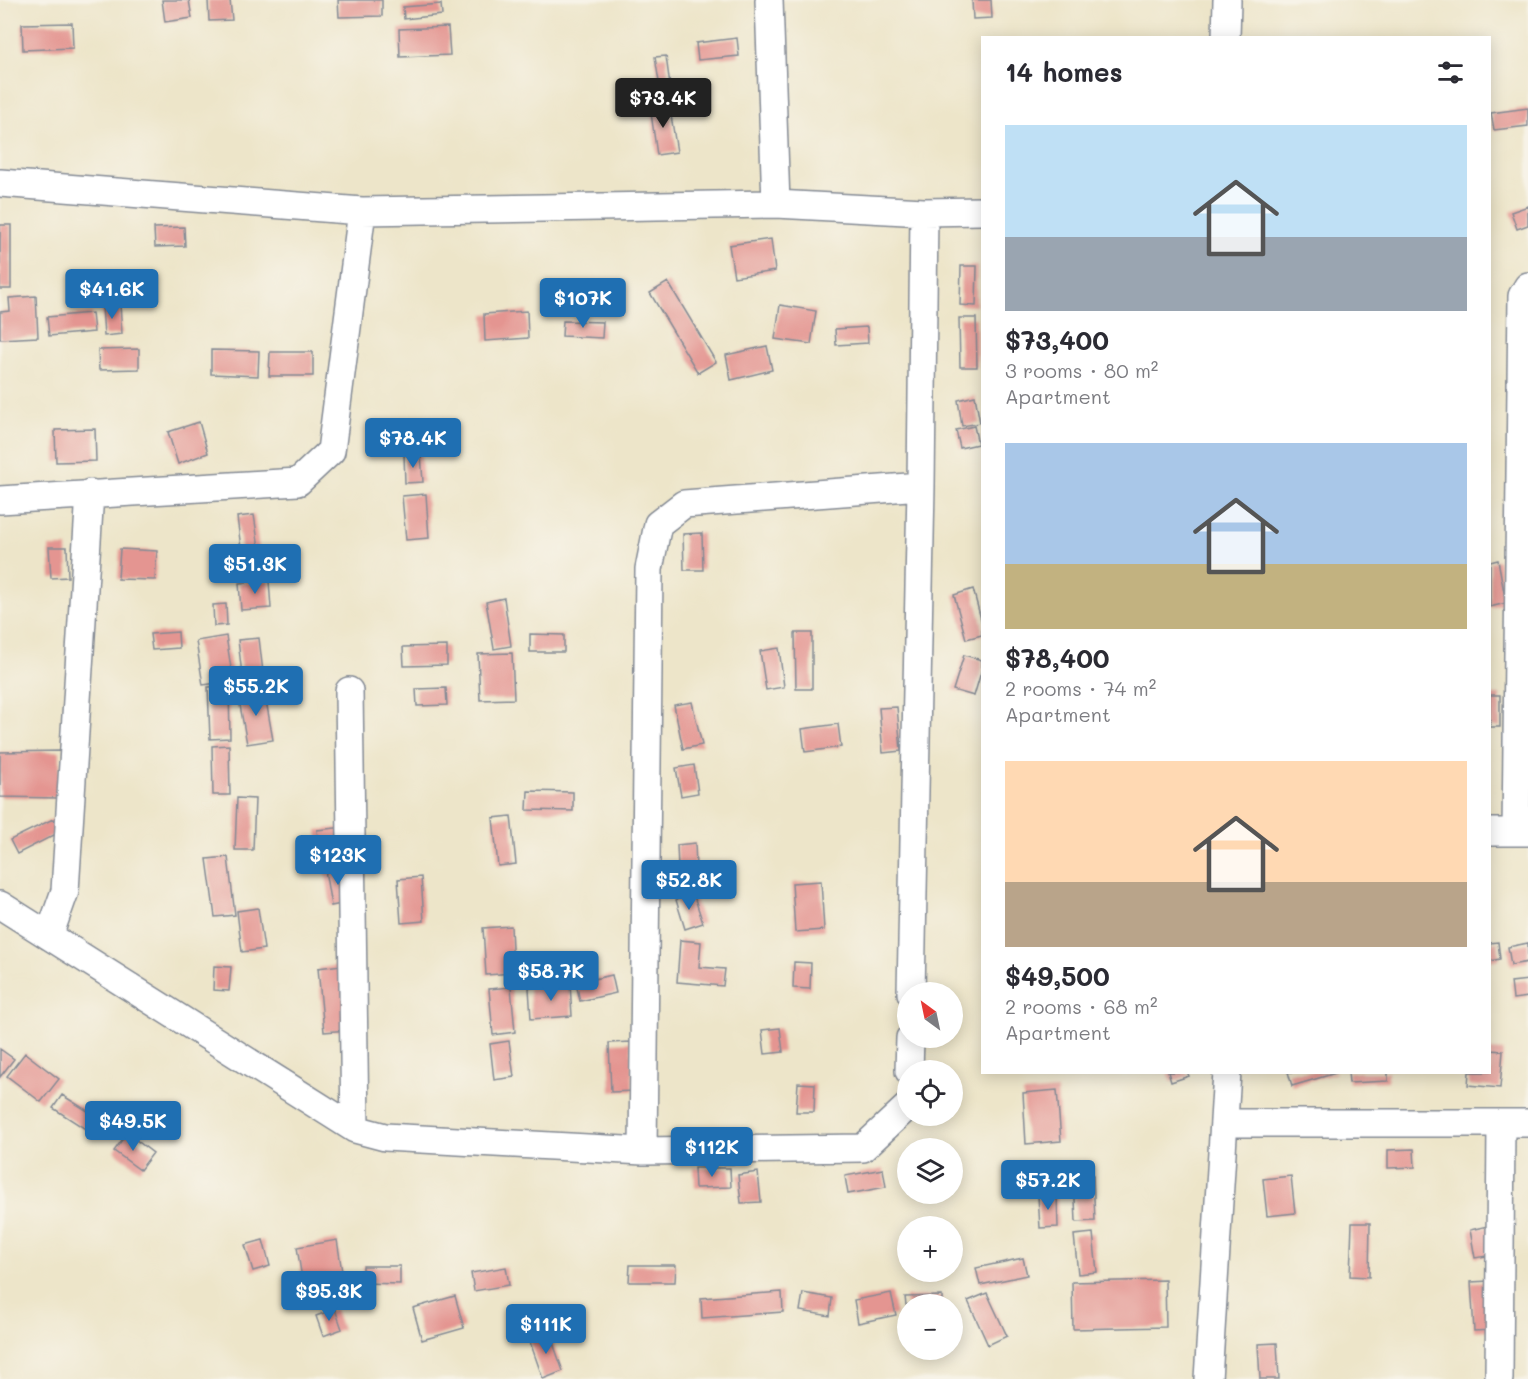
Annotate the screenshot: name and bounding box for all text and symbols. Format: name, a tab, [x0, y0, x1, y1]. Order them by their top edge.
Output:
text: 14 homes	[1005, 55, 1123, 89]
icon: filters	[1434, 56, 1467, 89]
pin: $73.4K	[614, 78, 712, 129]
text: $73.4K	[629, 84, 697, 110]
icon: home	[1182, 164, 1290, 272]
pin: $41.6K	[63, 269, 161, 320]
text: $41.6K	[79, 275, 145, 301]
pin: $107K	[541, 278, 625, 329]
text: $107K	[554, 284, 612, 310]
text: $73,400	[1005, 323, 1109, 357]
text: 3 rooms · 80 m²	[1005, 357, 1158, 383]
text: Apartment	[1005, 383, 1111, 409]
pin: $78.4K	[364, 418, 462, 469]
text: $78.4K	[379, 424, 447, 450]
icon: home	[1182, 482, 1290, 590]
pin: $51.3K	[206, 544, 304, 595]
text: $51.3K	[223, 550, 287, 576]
text: $78,400	[1005, 641, 1110, 675]
pin: $55.2K	[207, 666, 305, 717]
text: $55.2K	[223, 672, 289, 698]
text: 2 rooms · 74 m²	[1005, 675, 1156, 701]
text: Apartment	[1005, 701, 1111, 727]
icon: home	[1182, 800, 1290, 908]
pin: $123K	[296, 835, 380, 886]
text: $123K	[309, 841, 367, 867]
pin: $52.8K	[640, 860, 738, 911]
text: $52.8K	[656, 866, 722, 892]
pin: $58.7K	[502, 951, 600, 1002]
text: $58.7K	[518, 957, 584, 983]
text: $49,500	[1005, 959, 1110, 993]
north arrow	[897, 982, 963, 1048]
map controls	[897, 982, 963, 1360]
text: 2 rooms · 68 m²	[1005, 993, 1158, 1019]
text: Apartment	[1005, 1019, 1111, 1045]
button: locate	[897, 1060, 963, 1126]
pin: $49.5K	[84, 1101, 182, 1152]
text: $49.5K	[99, 1107, 167, 1133]
pin: $112K	[670, 1127, 754, 1178]
text: $112K	[685, 1133, 739, 1159]
button: layers	[897, 1138, 963, 1204]
pin: $57.2K	[999, 1160, 1097, 1211]
text: $57.2K	[1015, 1166, 1081, 1192]
button: +	[897, 1216, 963, 1282]
pin: $95.3K	[280, 1271, 378, 1322]
text: $95.3K	[295, 1277, 363, 1303]
button: −	[897, 1294, 963, 1360]
pin: $111K	[504, 1304, 588, 1355]
text: $111K	[520, 1310, 572, 1336]

